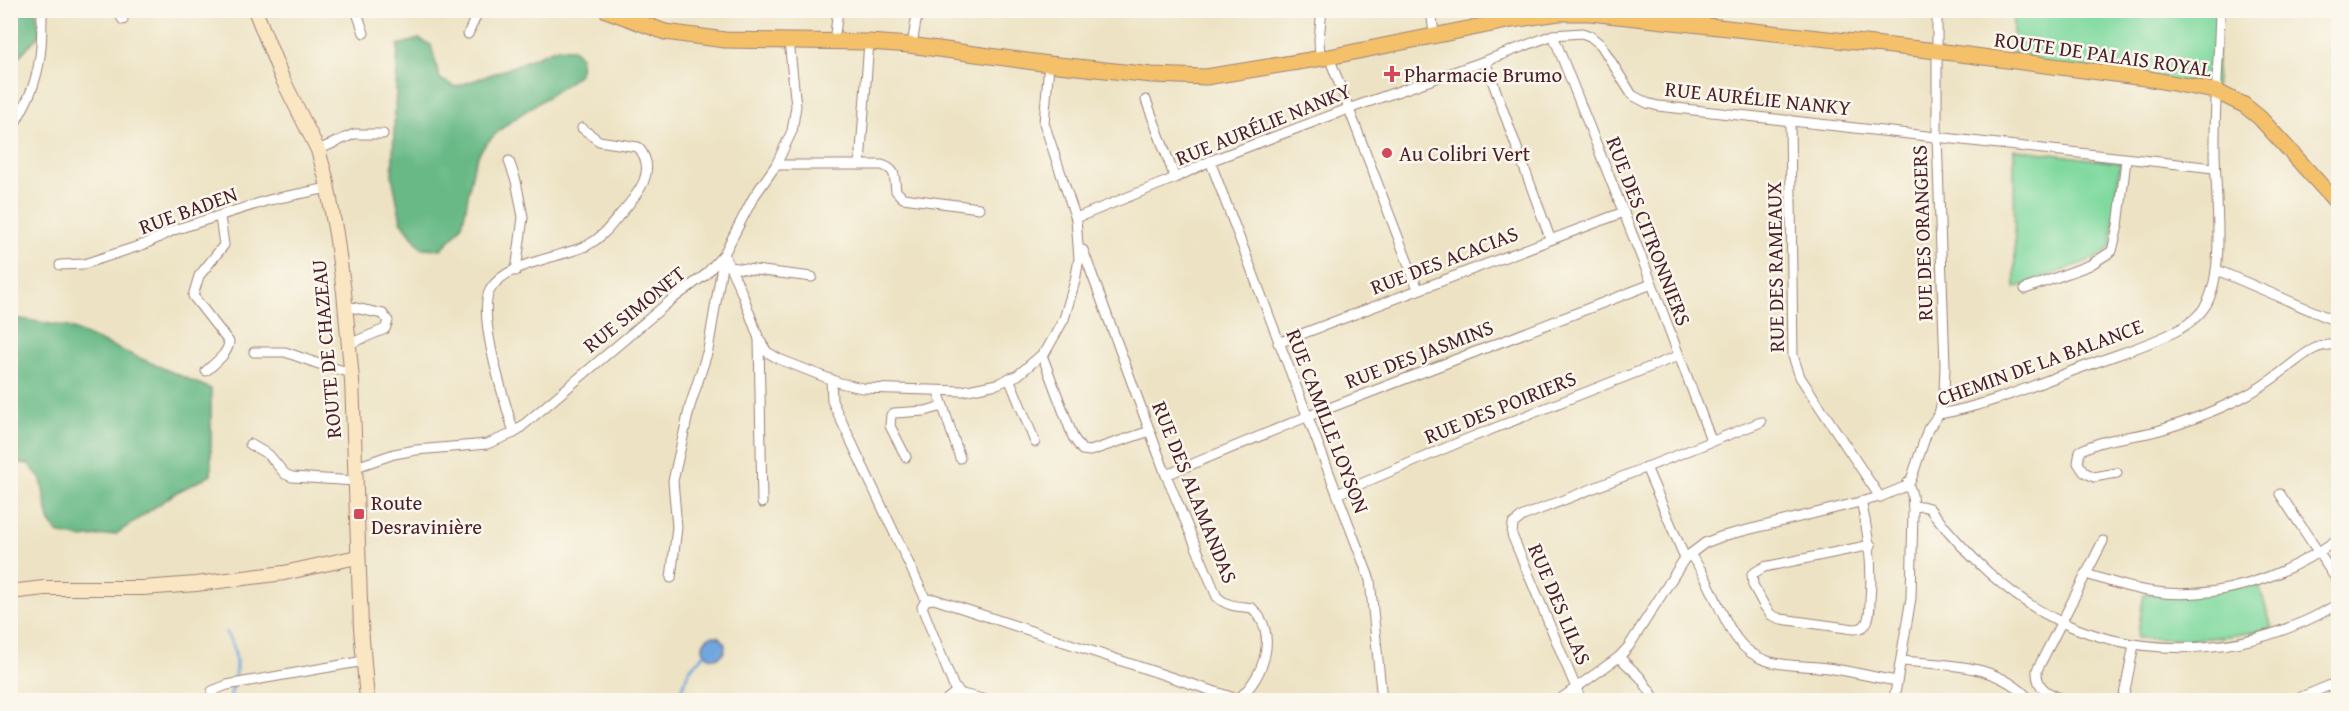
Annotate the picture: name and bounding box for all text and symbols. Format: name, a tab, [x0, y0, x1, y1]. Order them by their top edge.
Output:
street label: ROUTE DE PALAIS ROYAL	[1992, 23, 2214, 85]
place label: Pharmacie Brumo	[1404, 59, 1562, 90]
marker: Pharmacie Brumo	[1385, 67, 1399, 81]
street label: RUE AURÉLIE NANKY	[1663, 73, 1853, 123]
street label: RUE AURÉLIE NANKY	[1171, 74, 1356, 173]
street label: RUE DES CITRONNIERS	[1599, 132, 1699, 330]
place label: Au Colibri Vert	[1399, 138, 1531, 169]
street label: RUE DES ORANGERS	[1903, 144, 1941, 322]
marker: Au Colibri Vert	[1380, 146, 1394, 160]
street label: RUE BADEN	[134, 178, 242, 242]
street label: RUE DES RAMEAUX	[1758, 181, 1792, 353]
street label: RUE DES ACACIAS	[1366, 218, 1522, 302]
street label: ROUTE DE CHAZEAU	[303, 258, 349, 440]
street label: RUE SIMONET	[576, 258, 692, 360]
street label: CHEMIN DE LA BALANCE	[1933, 310, 2148, 414]
street label: RUE DES JASMINS	[1340, 311, 1498, 397]
street label: RUE CAMILLE LOYSON	[1279, 324, 1378, 518]
street label: RUE DES POIRIERS	[1419, 362, 1581, 452]
street label: RUE DES ALAMANDAS	[1144, 396, 1246, 588]
place label: Route Desravinière	[371, 487, 482, 542]
marker: Route Desravinière	[352, 507, 366, 521]
street label: RUE DES LILAS	[1520, 538, 1600, 670]

